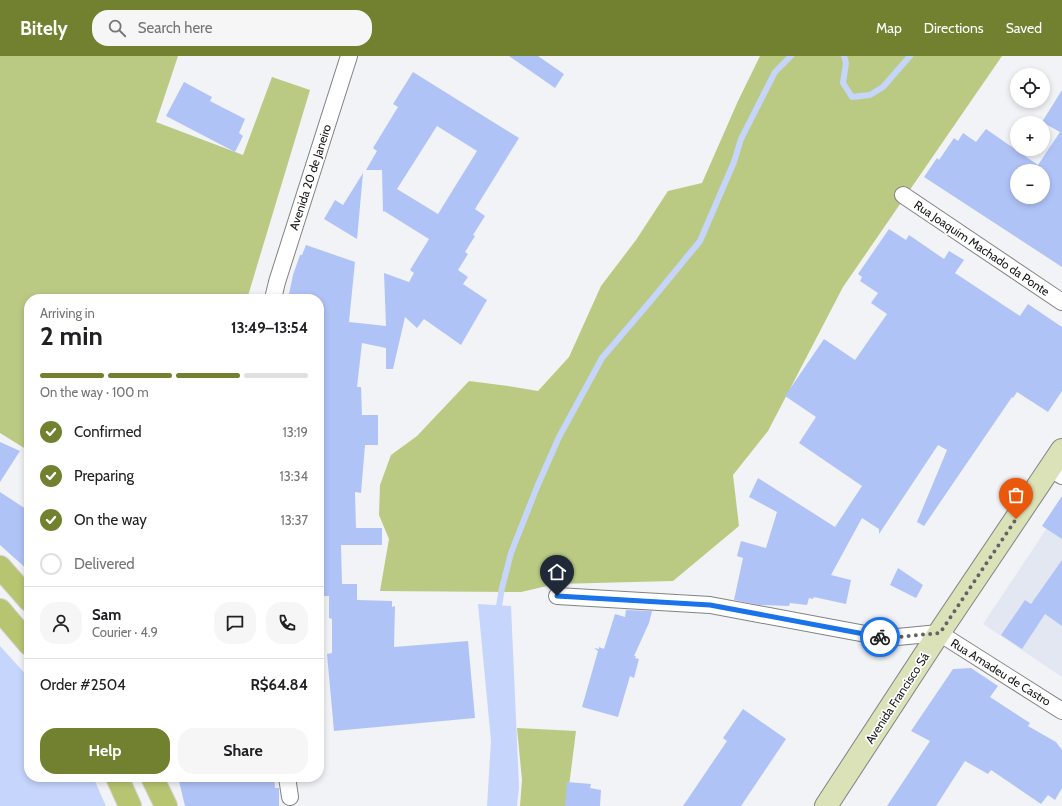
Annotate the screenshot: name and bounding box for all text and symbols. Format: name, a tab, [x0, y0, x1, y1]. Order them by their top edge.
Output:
search box	[92, 10, 372, 46]
text: Bitely	[20, 17, 68, 40]
icon: search	[106, 17, 128, 39]
text: Search here	[138, 19, 212, 37]
text: Map	[876, 19, 902, 37]
text: Directions	[924, 19, 984, 37]
text: Saved	[1006, 19, 1042, 37]
map controls	[1010, 68, 1050, 204]
button: locate	[1010, 68, 1050, 108]
button: +	[1010, 116, 1050, 156]
street label: Avenida 20 de Janeiro	[286, 122, 334, 232]
button: −	[1010, 164, 1050, 204]
street label: Rua Joaquim Machado da Ponte	[911, 197, 1053, 299]
text: Arriving in	[40, 305, 95, 321]
text: 13:49–13:54	[231, 319, 308, 337]
text: 2 min	[40, 320, 103, 352]
text: On the way · 100 m	[40, 384, 149, 400]
icon: check	[40, 421, 62, 443]
text: Confirmed	[74, 423, 142, 441]
text: 13:19	[282, 424, 308, 440]
icon: check	[40, 465, 62, 487]
text: Preparing	[74, 467, 134, 485]
text: 13:34	[279, 468, 308, 484]
pin	[999, 478, 1033, 519]
icon: bag	[1005, 484, 1027, 506]
icon: check	[40, 509, 62, 531]
text: On the way	[74, 511, 147, 529]
text: 13:37	[280, 512, 308, 528]
text: Delivered	[74, 555, 135, 573]
pin	[540, 555, 574, 596]
icon: home	[546, 561, 568, 583]
button: person	[40, 602, 82, 644]
button: chat	[214, 602, 256, 644]
button: phone	[266, 602, 308, 644]
text: Sam	[92, 606, 121, 624]
courier	[860, 617, 900, 657]
text: Courier · 4.9	[92, 624, 158, 640]
icon: bike	[869, 626, 891, 648]
street label: Rua Amadeu de Castro	[948, 635, 1054, 709]
street label: Avenida Francisco Sá	[862, 649, 932, 746]
text: Order #2504	[40, 676, 126, 694]
text: R$64.84	[250, 676, 308, 694]
button: Help	[40, 728, 170, 774]
button: Share	[178, 728, 308, 774]

